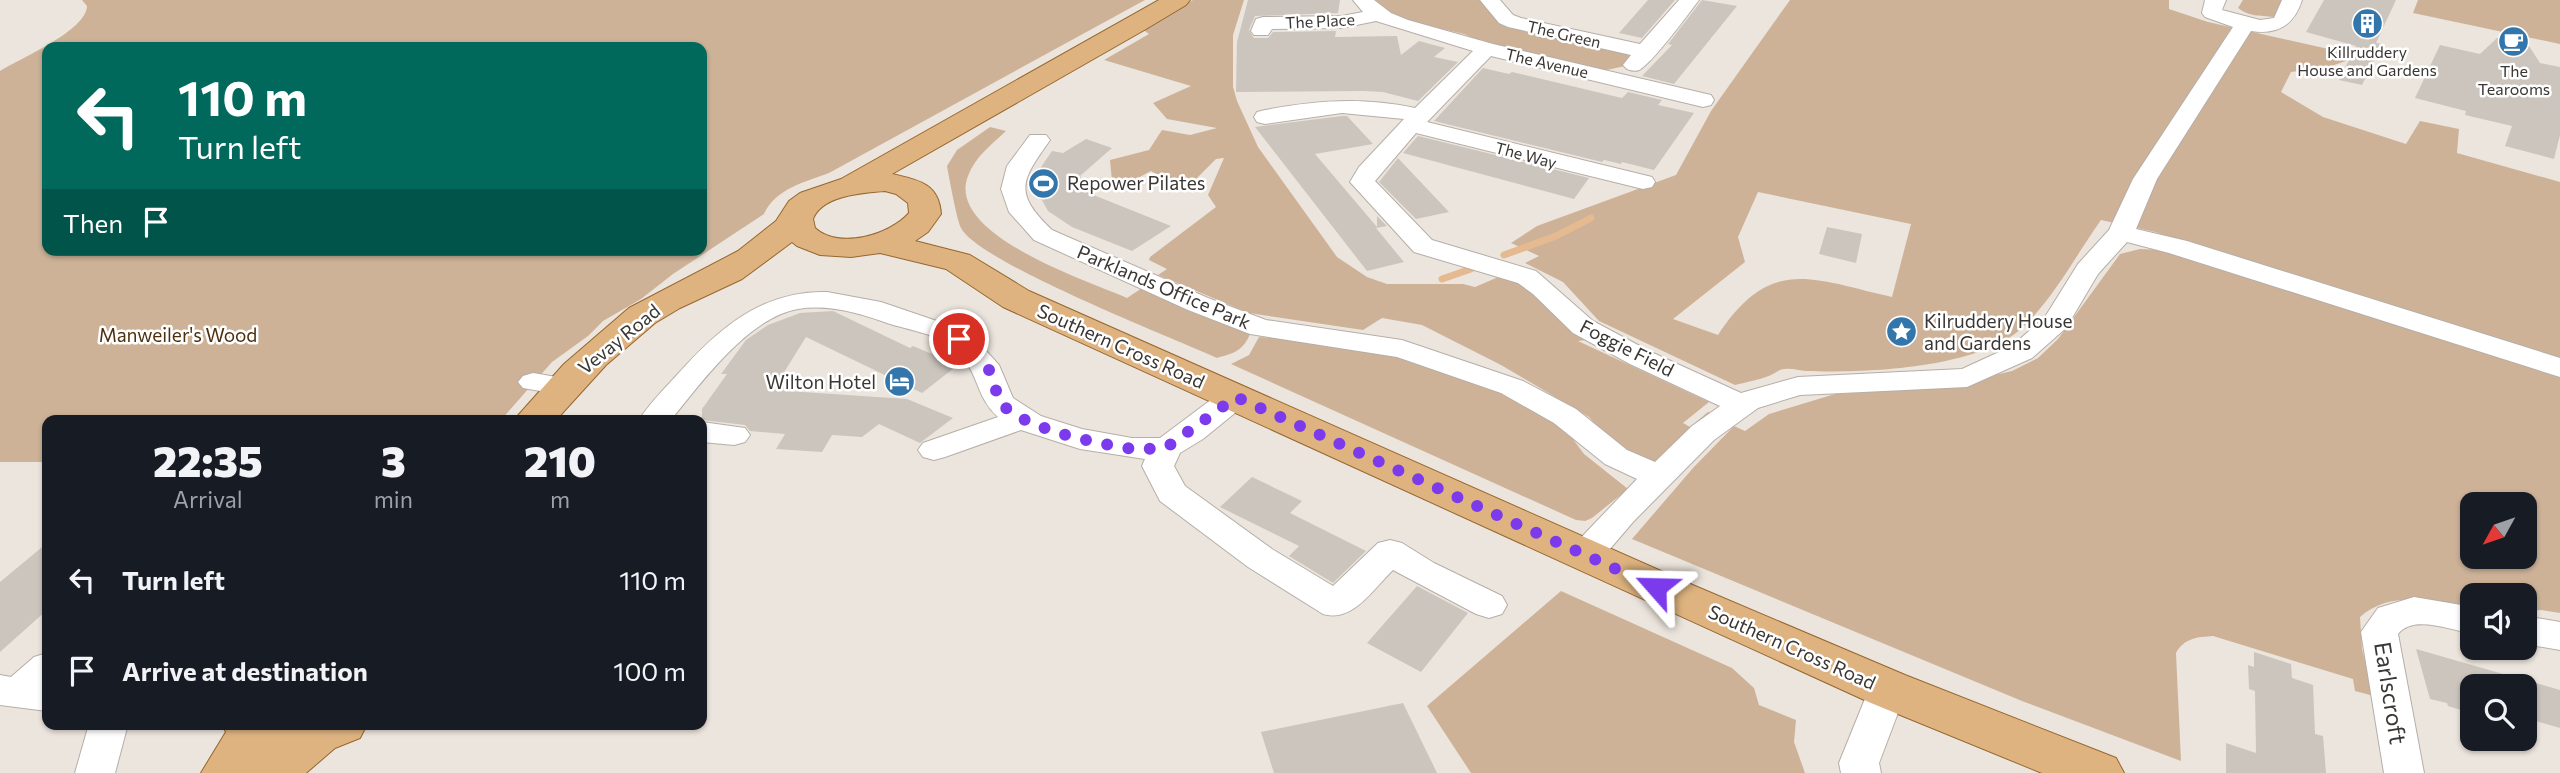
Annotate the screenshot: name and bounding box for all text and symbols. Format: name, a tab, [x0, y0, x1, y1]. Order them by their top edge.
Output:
building icon: Killruddery House and Gardens	[2350, 6, 2384, 40]
street label: The Place	[1285, 9, 1355, 32]
street label: The Green	[1526, 16, 1603, 51]
cafe icon: The Tearooms	[2497, 25, 2531, 59]
place label: Killruddery House and Gardens	[2297, 42, 2437, 79]
street label: The Avenue	[1504, 44, 1590, 81]
place label: The Tearooms	[2478, 61, 2550, 98]
text: 110 m	[178, 66, 307, 126]
icon: left	[63, 70, 154, 161]
text: Turn left	[178, 126, 302, 166]
street label: The Way	[1493, 137, 1559, 172]
sports icon: Repower Pilates	[1027, 166, 1061, 200]
place label: Repower Pilates	[1067, 171, 1205, 194]
icon: arrive	[137, 203, 175, 241]
text: Then	[63, 207, 123, 238]
street label: Parklands Office Park	[1074, 240, 1255, 334]
street label: Southern Cross Road	[1034, 298, 1208, 393]
street label: Vevay Road	[573, 299, 664, 379]
pin	[929, 309, 989, 369]
place label: Kilruddery House and Gardens	[1924, 309, 2073, 354]
street label: Foggie Field	[1576, 314, 1678, 381]
place icon: Kilruddery House and Gardens	[1884, 315, 1918, 349]
icon: arrive	[940, 320, 978, 358]
park label: Manweiler's Wood	[99, 323, 257, 346]
hotel icon: Wilton Hotel	[882, 365, 916, 399]
place label: Wilton Hotel	[765, 370, 876, 393]
text: 22:35	[153, 434, 263, 486]
text: 3	[381, 434, 406, 486]
text: 210	[524, 434, 596, 486]
text: Arrival	[173, 485, 243, 513]
text: min	[374, 485, 413, 513]
text: m	[550, 485, 570, 513]
north arrow	[2460, 492, 2538, 569]
map controls	[2460, 492, 2537, 751]
position arrow	[1619, 550, 1693, 624]
icon: left	[63, 561, 101, 599]
text: Turn left	[122, 564, 225, 595]
text: 110 m	[619, 564, 686, 595]
button: sound	[2460, 583, 2537, 660]
street label: Southern Cross Road	[1705, 599, 1879, 694]
street label: Earlscroft	[2369, 640, 2413, 746]
icon: arrive	[63, 652, 101, 690]
text: Arrive at destination	[122, 655, 368, 686]
text: 100 m	[613, 655, 686, 686]
button: search	[2460, 674, 2537, 751]

